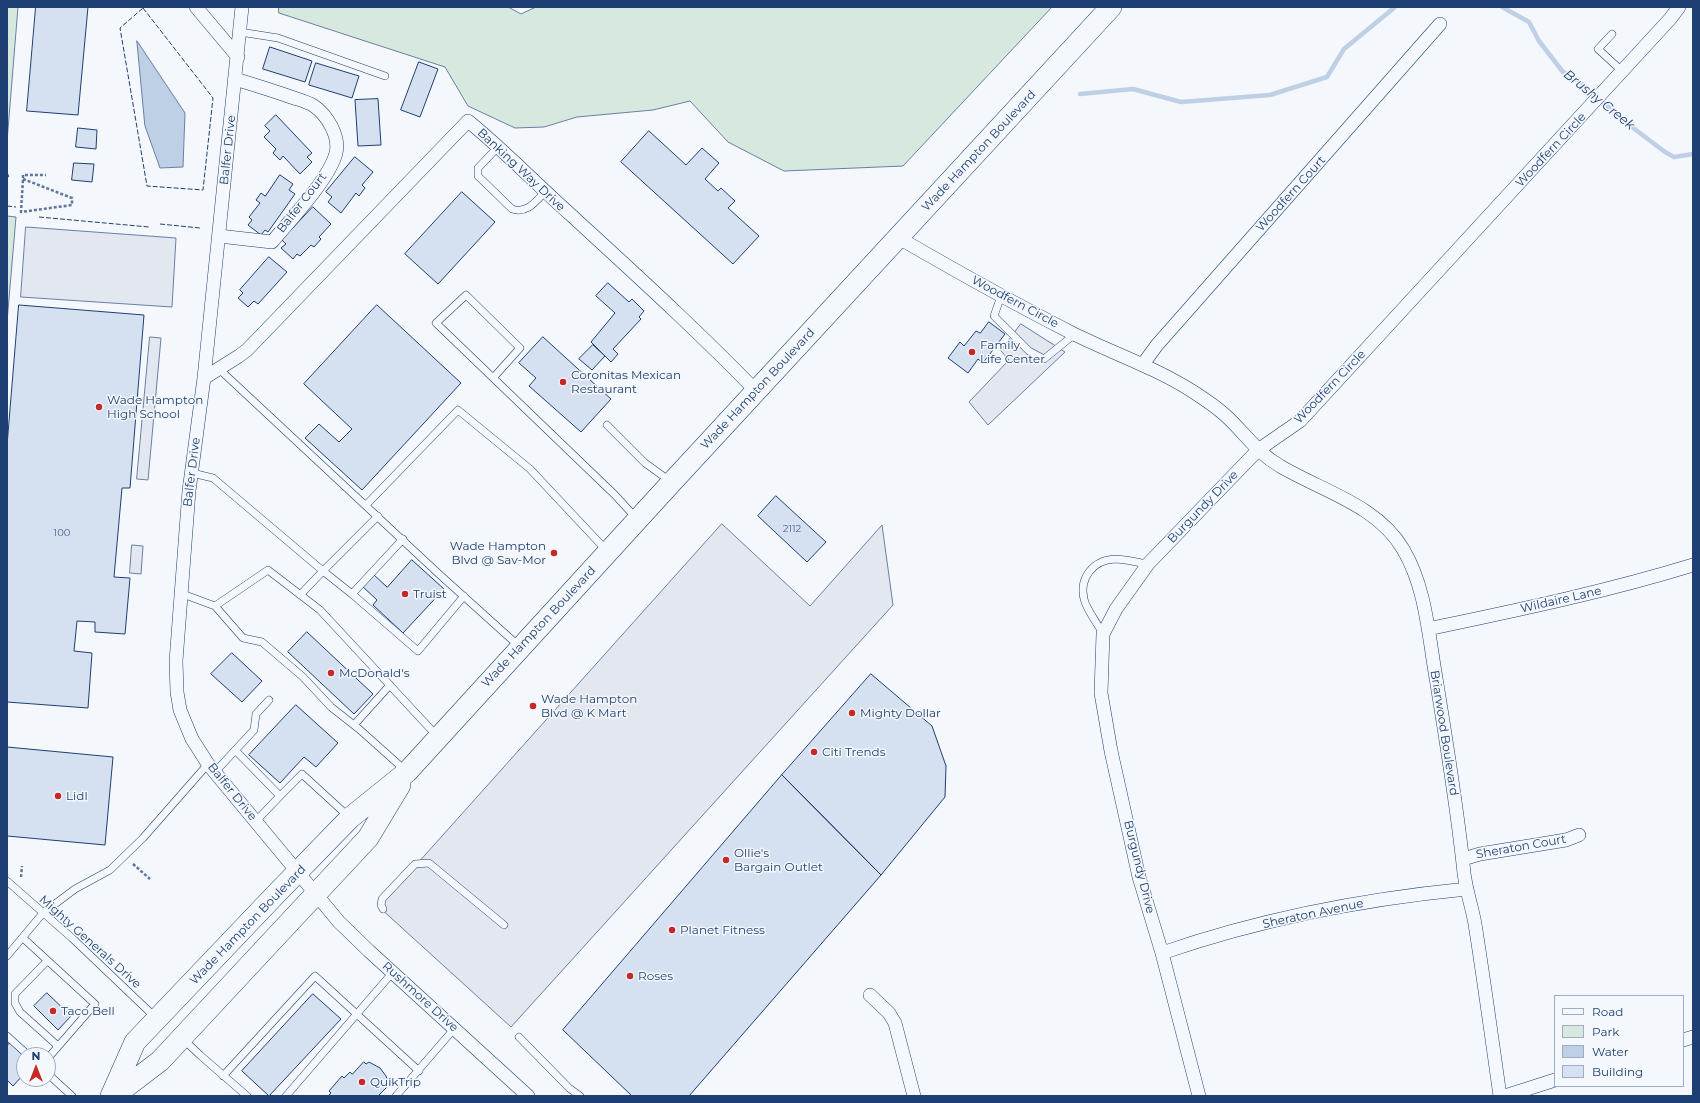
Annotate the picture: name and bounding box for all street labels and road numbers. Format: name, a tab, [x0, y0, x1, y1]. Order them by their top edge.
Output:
street label: Wade Hampton Boulevard	[919, 87, 1039, 215]
street label: Woodfern Circle	[1513, 110, 1589, 190]
street label: Balfer Drive	[217, 114, 239, 186]
street label: Banking Way Drive	[474, 126, 568, 214]
street label: Woodfern Court	[1253, 153, 1329, 235]
street label: Balfer Court	[274, 170, 330, 236]
street label: Woodfern Circle	[969, 273, 1061, 331]
street label: Wade Hampton Boulevard	[698, 325, 818, 453]
street label: Woodfern Circle	[1291, 347, 1369, 427]
street label: Balfer Drive	[181, 436, 203, 508]
street label: Burgundy Drive	[1165, 468, 1241, 546]
street label: Wade Hampton Boulevard	[479, 563, 599, 691]
street label: Wildaire Lane	[1519, 584, 1603, 616]
street label: Briarwood Boulevard	[1427, 669, 1461, 797]
street label: Balfer Drive	[204, 760, 260, 824]
street label: Burgundy Drive	[1120, 819, 1158, 915]
street label: Sheraton Court	[1475, 832, 1567, 862]
street label: Wade Hampton Boulevard	[187, 862, 309, 988]
street label: Mighty Generals Drive	[36, 892, 144, 992]
street label: Sheraton Avenue	[1261, 896, 1365, 932]
street label: Rushmore Drive	[379, 959, 461, 1035]

